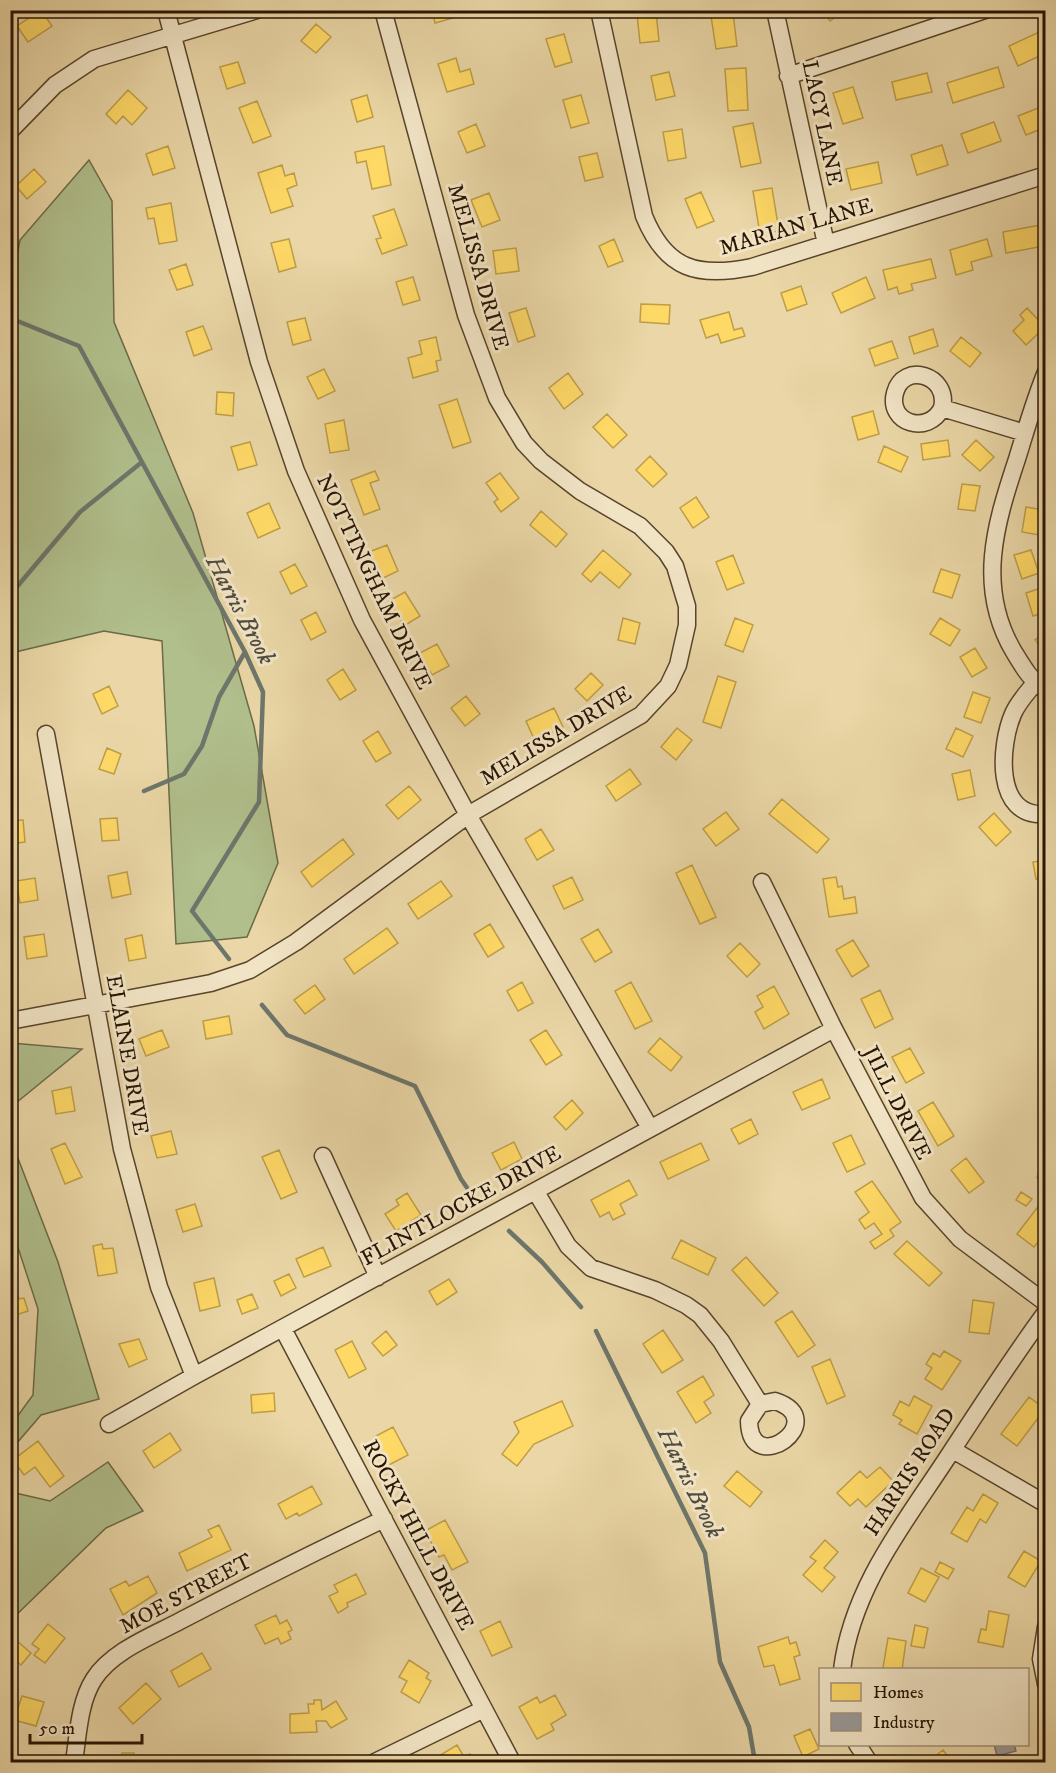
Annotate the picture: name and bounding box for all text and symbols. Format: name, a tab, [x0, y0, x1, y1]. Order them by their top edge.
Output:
street label: LACY LANE	[796, 58, 848, 188]
street label: MELISSA DRIVE	[441, 181, 515, 353]
street label: MARIAN LANE	[716, 192, 876, 262]
street label: NOTTINGHAM DRIVE	[310, 470, 438, 694]
water label: Harris Brook	[198, 549, 281, 670]
street label: MELISSA DRIVE	[475, 680, 637, 792]
street label: ELAINE DRIVE	[100, 973, 154, 1137]
street label: JILL DRIVE	[856, 1040, 937, 1164]
street label: FLINTLOCKE DRIVE	[356, 1140, 566, 1272]
street label: HARRIS ROAD	[859, 1403, 961, 1541]
water label: Harris Brook	[650, 1422, 730, 1543]
street label: ROCKY HILL DRIVE	[356, 1435, 480, 1635]
street label: MOE STREET	[115, 1548, 257, 1640]
legend	[819, 1668, 1029, 1746]
text: Homes	[873, 1682, 924, 1704]
scale bar	[30, 1707, 142, 1745]
text: Industry	[873, 1712, 935, 1734]
text: 50 m	[39, 1718, 75, 1740]

